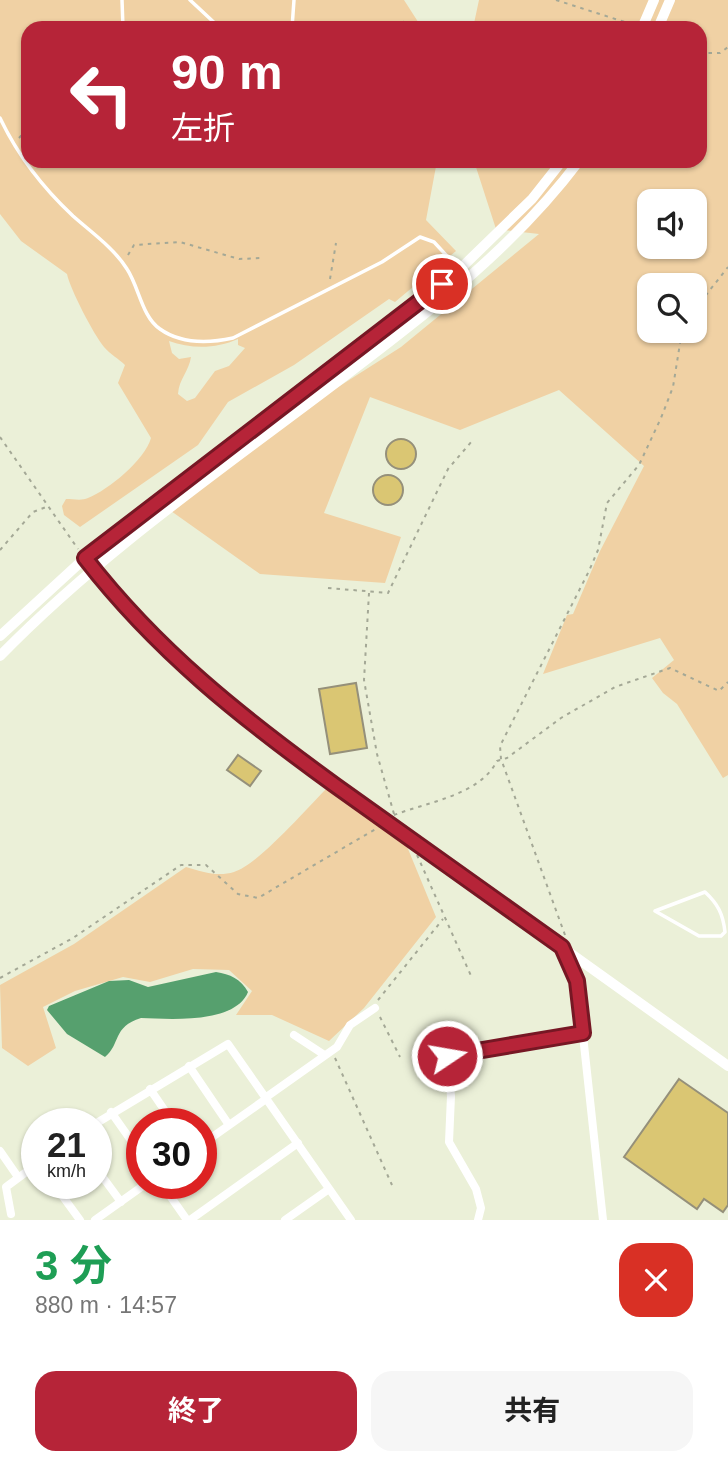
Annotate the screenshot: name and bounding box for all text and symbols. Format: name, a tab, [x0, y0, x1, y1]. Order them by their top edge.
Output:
text: 90 m	[171, 45, 283, 99]
icon: left	[56, 49, 147, 140]
text: 左折	[171, 110, 235, 146]
map controls	[637, 189, 707, 343]
button: sound	[637, 189, 707, 259]
pin	[412, 254, 472, 314]
icon: arrive	[423, 265, 461, 303]
button: search	[637, 273, 707, 343]
position arrow	[410, 1019, 484, 1093]
speed limit sign: 30	[126, 1108, 217, 1199]
text: 21	[47, 1125, 86, 1164]
text: km/h	[47, 1161, 86, 1181]
text: 3 分	[35, 1242, 112, 1289]
button: close	[619, 1243, 693, 1317]
text: 880 m · 14:57	[35, 1292, 177, 1318]
button: 終了	[35, 1371, 357, 1451]
button: 共有	[371, 1371, 693, 1451]

